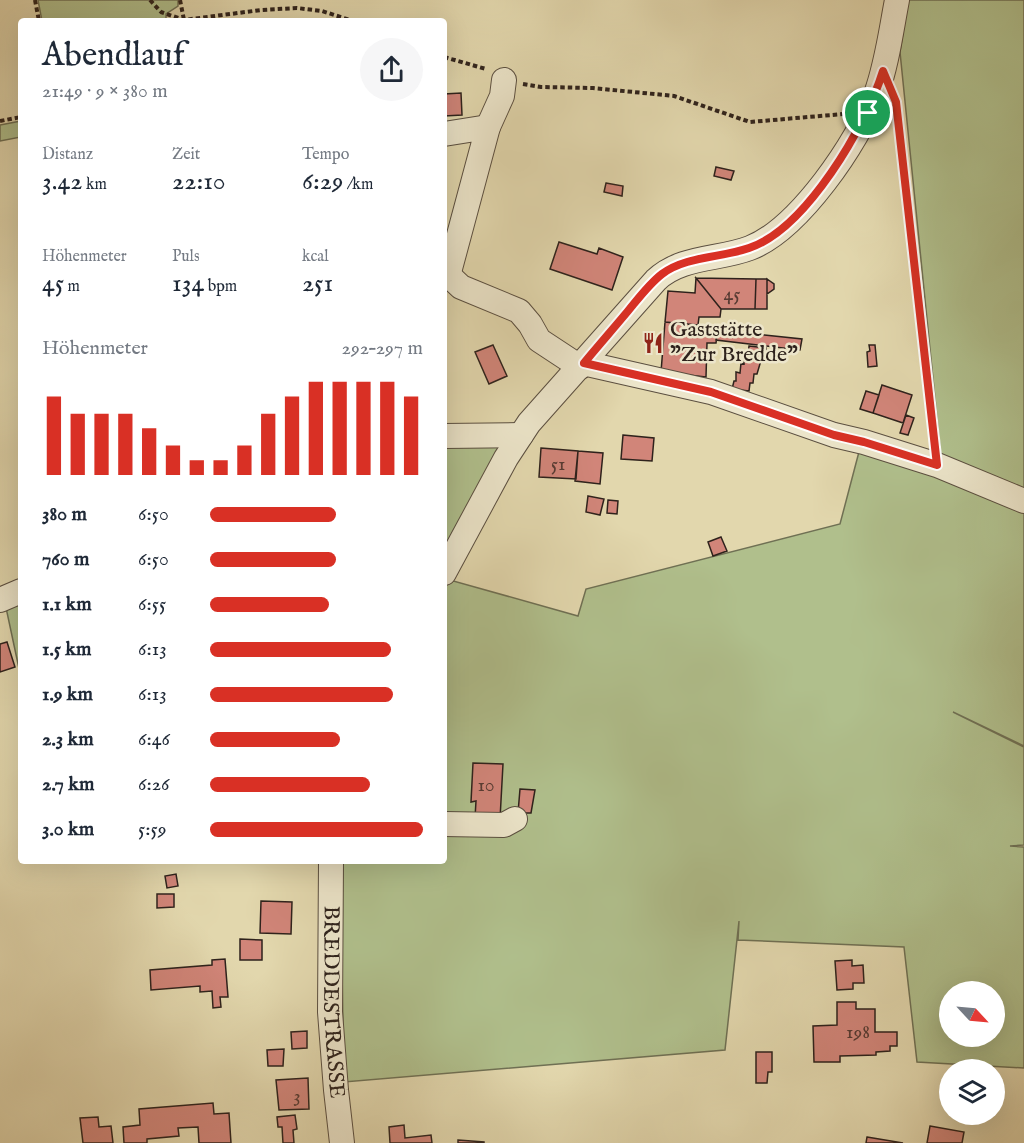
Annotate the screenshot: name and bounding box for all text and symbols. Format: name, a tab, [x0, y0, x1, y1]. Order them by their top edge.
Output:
text: Abendlauf	[42, 35, 185, 77]
button: share	[360, 38, 423, 101]
text: 21:49 · 9 × 380 m	[42, 79, 168, 104]
pin	[842, 87, 893, 138]
icon: arrive	[851, 96, 884, 129]
text: Distanz	[42, 145, 93, 165]
text: Zeit	[172, 145, 200, 165]
text: Tempo	[302, 145, 349, 165]
text: 3.42	[42, 165, 82, 198]
text: 22:10	[172, 165, 226, 198]
text: 6:29	[302, 165, 343, 198]
text: km	[82, 175, 107, 195]
text: /km	[343, 175, 373, 195]
text: Höhenmeter	[42, 247, 127, 267]
text: Puls	[172, 247, 200, 267]
text: kcal	[302, 247, 329, 267]
text: 45	[42, 267, 64, 300]
text: 134	[172, 267, 204, 300]
text: 251	[302, 267, 333, 300]
text: m	[64, 277, 80, 297]
text: bpm	[204, 277, 237, 297]
house number: 45	[724, 282, 740, 307]
place label: Gaststätte "Zur Bredde"	[670, 316, 798, 369]
restaurant icon: Gaststätte "Zur Bredde"	[641, 331, 665, 355]
text: Höhenmeter	[42, 336, 148, 361]
text: 292–297 m	[342, 336, 423, 361]
house number: 51	[551, 452, 565, 477]
text: 380 m	[42, 502, 87, 527]
text: 6:50	[138, 502, 169, 527]
text: 760 m	[42, 547, 89, 572]
text: 6:50	[138, 547, 169, 572]
text: 1.1 km	[42, 592, 92, 617]
text: 6:55	[138, 592, 166, 617]
text: 1.5 km	[42, 637, 92, 662]
text: 6:13	[138, 637, 167, 662]
text: 1.9 km	[42, 682, 93, 707]
text: 6:13	[138, 682, 167, 707]
text: 2.3 km	[42, 727, 94, 752]
text: 6:46	[138, 727, 170, 752]
text: 2.7 km	[42, 772, 95, 797]
text: 6:26	[138, 772, 170, 797]
house number: 10	[477, 773, 495, 798]
text: 3.0 km	[42, 817, 94, 842]
text: 5:59	[138, 817, 167, 842]
street label: BREDDESTRASSE	[316, 905, 351, 1100]
north arrow	[939, 981, 1005, 1047]
map controls	[939, 981, 1005, 1125]
house number: 198	[846, 1020, 870, 1045]
button: layers	[939, 1059, 1005, 1125]
house number: 3	[293, 1084, 301, 1109]

